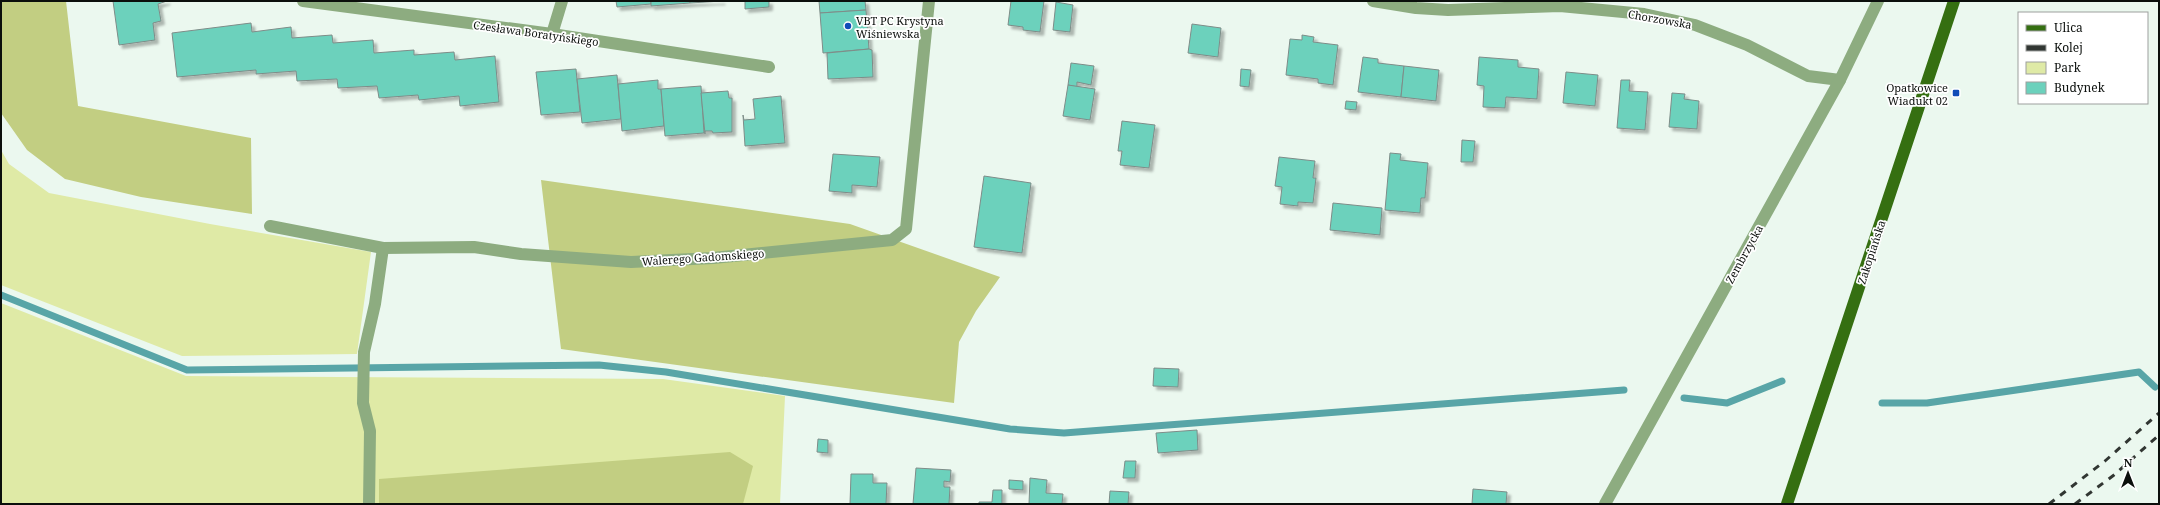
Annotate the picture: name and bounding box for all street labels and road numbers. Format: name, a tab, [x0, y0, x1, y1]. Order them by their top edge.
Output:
street label: Chorzowska	[1627, 6, 1693, 32]
street label: Czesława Boratyńskiego	[472, 17, 600, 49]
street label: Zakopiańska	[1854, 218, 1888, 286]
street label: Zembrzycka	[1722, 222, 1766, 286]
street label: Walerego Gadomskiego	[641, 245, 765, 269]

